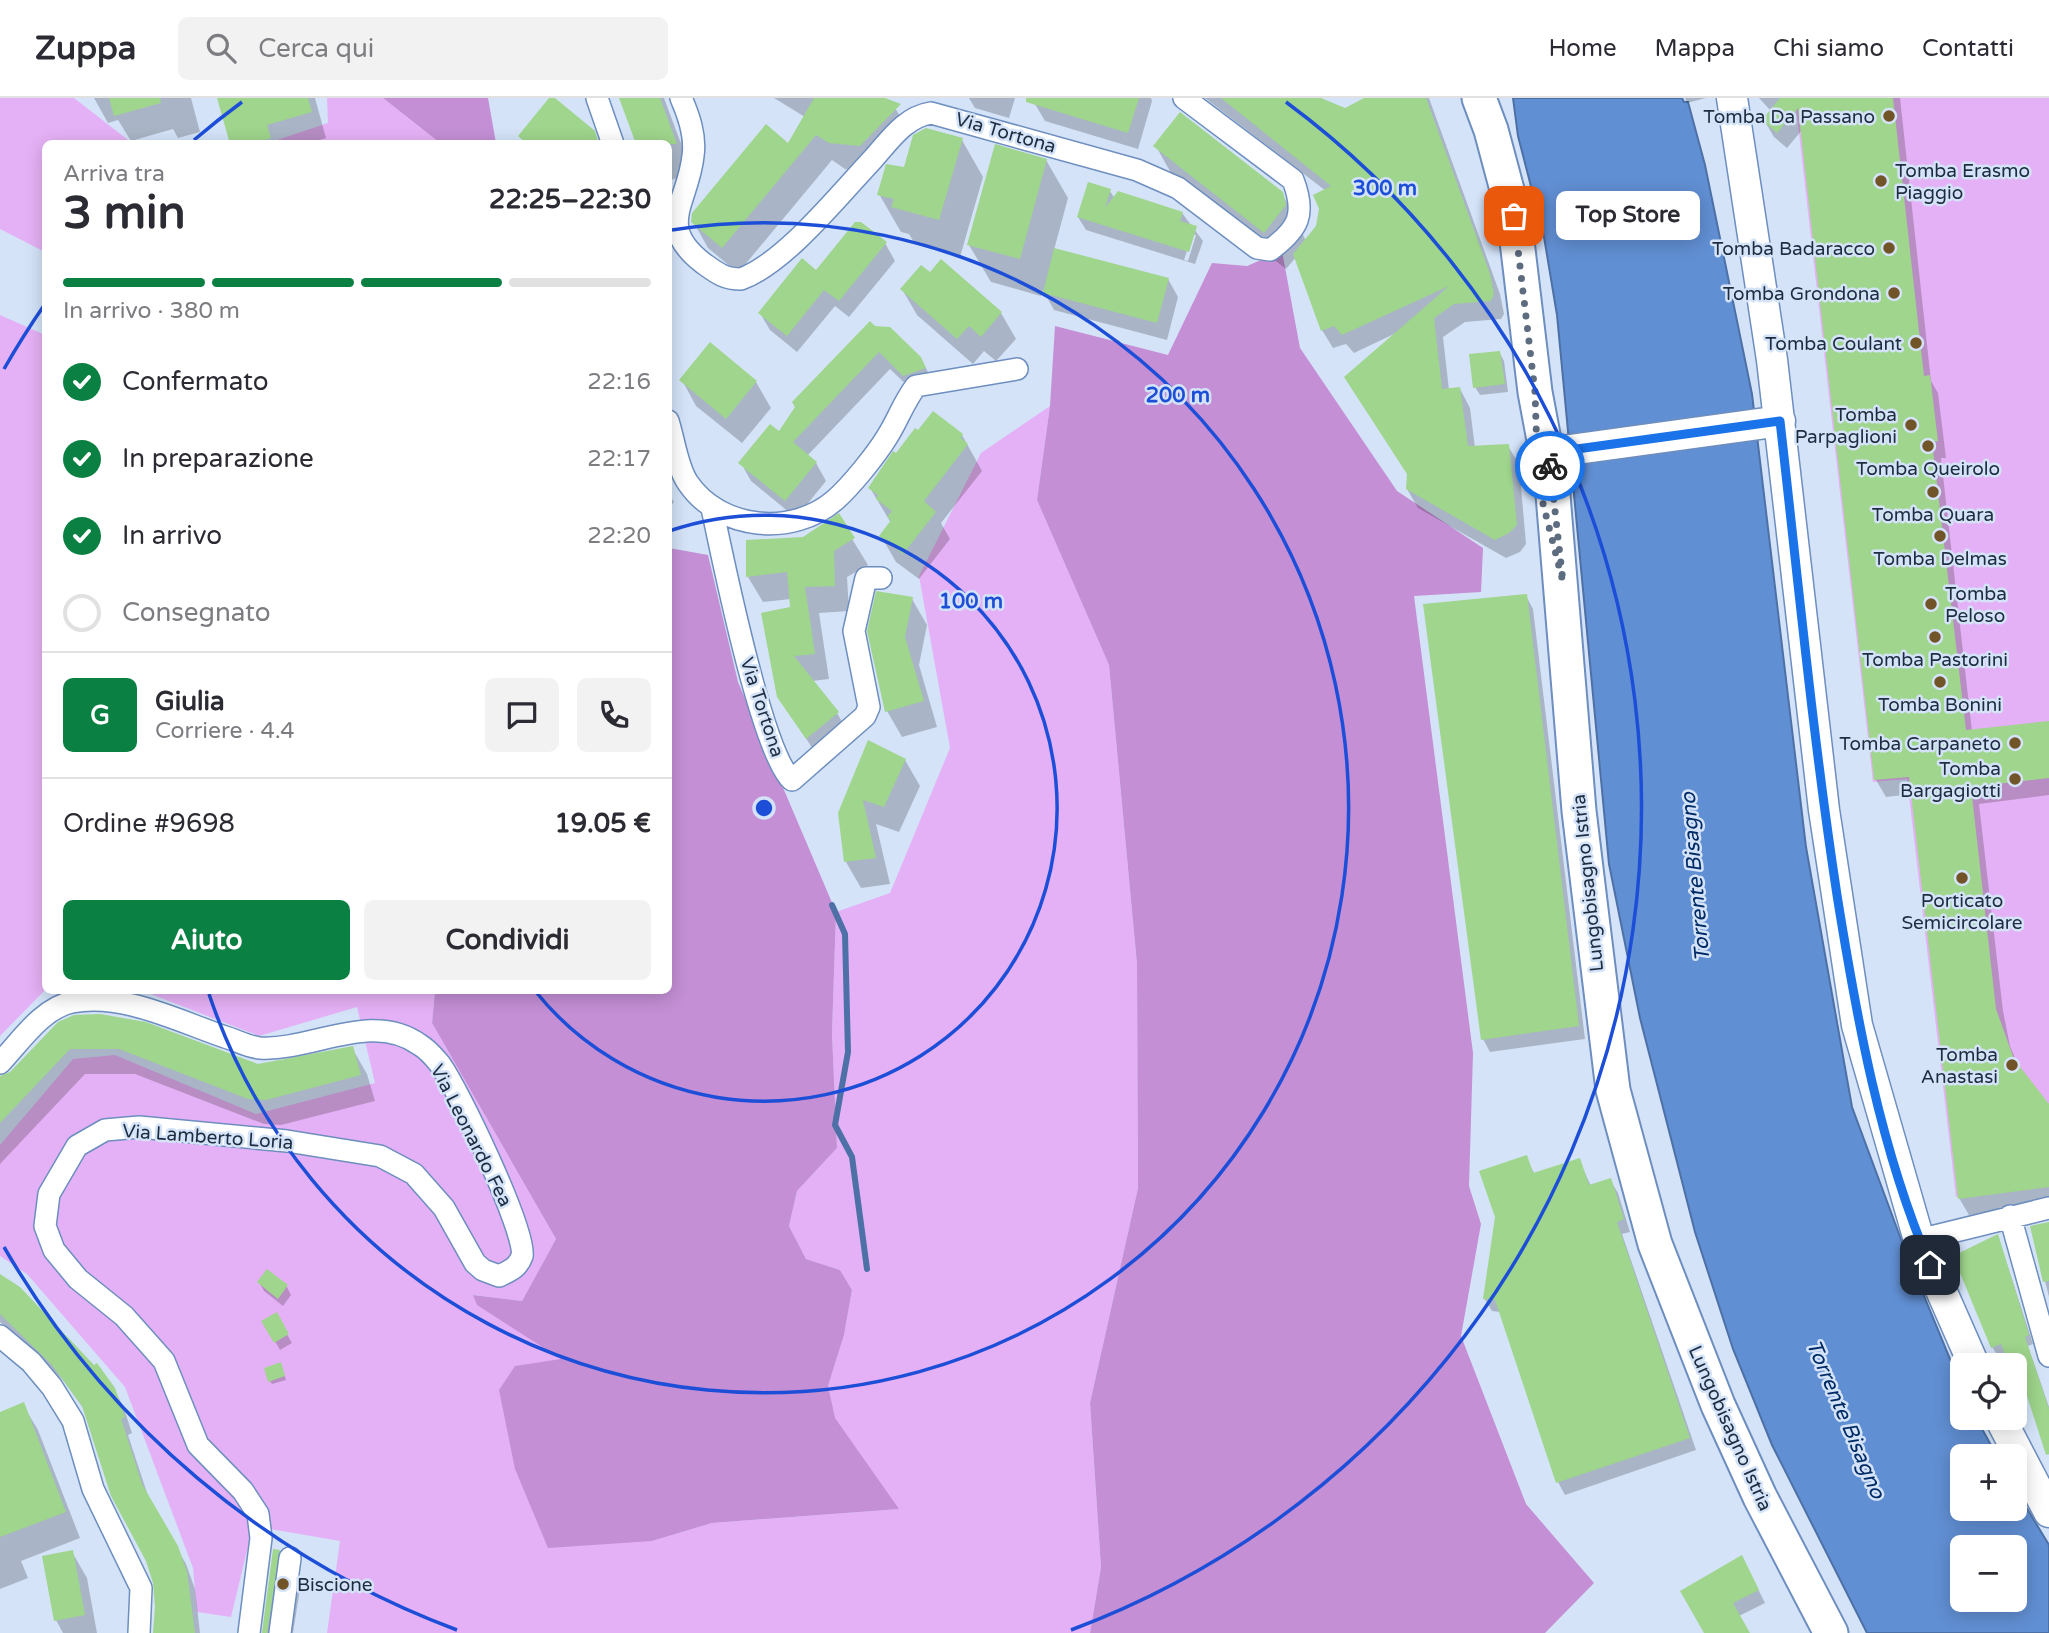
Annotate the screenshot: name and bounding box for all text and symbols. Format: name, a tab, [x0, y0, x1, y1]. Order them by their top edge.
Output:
search box	[178, 17, 668, 80]
text: Zuppa	[35, 29, 136, 68]
icon: search	[202, 29, 240, 67]
text: Cerca qui	[258, 33, 374, 64]
text: Home	[1549, 34, 1617, 63]
text: Mappa	[1655, 34, 1735, 63]
text: Chi siamo	[1773, 34, 1884, 63]
text: Contatti	[1922, 34, 2014, 63]
place label: Tomba Da Passano	[1703, 106, 1875, 128]
street label: Via Tortona	[953, 108, 1058, 158]
marker: Tomba Da Passano	[1881, 108, 1897, 124]
text: Arriva tra	[63, 160, 165, 188]
place label: Tomba Erasmo Piaggio	[1895, 160, 2030, 204]
marker: Tomba Erasmo Piaggio	[1873, 173, 1889, 189]
text: 300 m	[1353, 176, 1417, 201]
text: 22:25–22:30	[489, 184, 651, 215]
text: 3 min	[63, 186, 186, 241]
pin	[1484, 186, 1544, 246]
callout: Top Store	[1556, 192, 1700, 240]
icon: bag	[1495, 197, 1533, 235]
text: Top Store	[1576, 201, 1680, 229]
place label: Tomba Badaracco	[1712, 238, 1875, 260]
marker: Tomba Badaracco	[1881, 240, 1897, 256]
place label: Tomba Grondona	[1723, 283, 1880, 305]
marker: Tomba Grondona	[1886, 285, 1902, 301]
text: In arrivo · 380 m	[63, 297, 240, 325]
place label: Tomba Coulant	[1765, 333, 1902, 355]
marker: Tomba Coulant	[1908, 335, 1924, 351]
icon: check	[63, 363, 101, 401]
text: Confermato	[122, 366, 269, 397]
text: 22:16	[587, 368, 651, 396]
text: 200 m	[1146, 383, 1210, 408]
place label: Tomba Parpaglioni	[1795, 404, 1897, 448]
marker: Tomba Parpaglioni	[1903, 417, 1919, 433]
courier	[1515, 431, 1585, 501]
marker: Tomba Queirolo	[1920, 438, 1936, 454]
icon: check	[63, 440, 101, 478]
text: In preparazione	[122, 443, 314, 474]
text: 22:17	[587, 445, 651, 473]
icon: bike	[1531, 447, 1569, 485]
place label: Tomba Queirolo	[1856, 458, 2000, 480]
marker: Tomba Quara	[1925, 484, 1941, 500]
place label: Tomba Quara	[1872, 504, 1994, 526]
icon: check	[63, 517, 101, 555]
text: In arrivo	[122, 520, 222, 551]
text: 22:20	[587, 522, 651, 550]
marker: Tomba Delmas	[1932, 528, 1948, 544]
place label: Tomba Delmas	[1873, 548, 2007, 570]
place label: Tomba Peloso	[1945, 583, 2007, 627]
text: 100 m	[939, 589, 1003, 614]
marker: Tomba Peloso	[1923, 596, 1939, 612]
text: Consegnato	[122, 597, 271, 628]
marker: Tomba Pastorini	[1927, 629, 1943, 645]
place label: Tomba Pastorini	[1862, 649, 2008, 671]
street label: Via Tortona	[736, 655, 788, 760]
marker: Tomba Bonini	[1932, 674, 1948, 690]
button: chat	[485, 678, 559, 752]
button: phone	[577, 678, 651, 752]
text: Giulia	[155, 686, 225, 717]
place label: Tomba Bonini	[1878, 694, 2002, 716]
text: G	[90, 700, 110, 731]
text: Corriere · 4.4	[155, 717, 295, 745]
place label: Tomba Carpaneto	[1839, 733, 2001, 755]
marker: Tomba Carpaneto	[2007, 735, 2023, 751]
place label: Tomba Bargagiotti	[1900, 758, 2001, 802]
marker: Tomba Bargagiotti	[2007, 771, 2023, 787]
water label: Torrente Bisagno	[1676, 790, 1715, 963]
street label: Lungobisagno Istria	[1568, 793, 1608, 973]
centre of rings	[752, 796, 776, 820]
text: Ordine #9698	[63, 808, 235, 839]
text: 19.05 €	[554, 808, 651, 839]
marker: Porticato Semicircolare	[1954, 870, 1970, 886]
place label: Porticato Semicircolare	[1901, 890, 2023, 934]
button: Aiuto	[63, 900, 350, 980]
button: Condividi	[364, 900, 651, 980]
place label: Tomba Anastasi	[1921, 1044, 1998, 1088]
marker: Tomba Anastasi	[2004, 1057, 2020, 1073]
street label: Via Leonardo Fea	[426, 1061, 516, 1210]
street label: Via Lamberto Loria	[122, 1120, 294, 1154]
pin	[1900, 1235, 1960, 1295]
icon: home	[1911, 1246, 1949, 1284]
water label: Torrente Bisagno	[1801, 1336, 1891, 1503]
street label: Lungobisagno Istria	[1684, 1342, 1776, 1514]
map controls	[1950, 1353, 2027, 1612]
button: locate	[1950, 1353, 2027, 1430]
button: +	[1950, 1444, 2027, 1521]
button: −	[1950, 1535, 2027, 1612]
place label: Biscione	[297, 1574, 373, 1596]
marker: Biscione	[275, 1576, 291, 1592]

